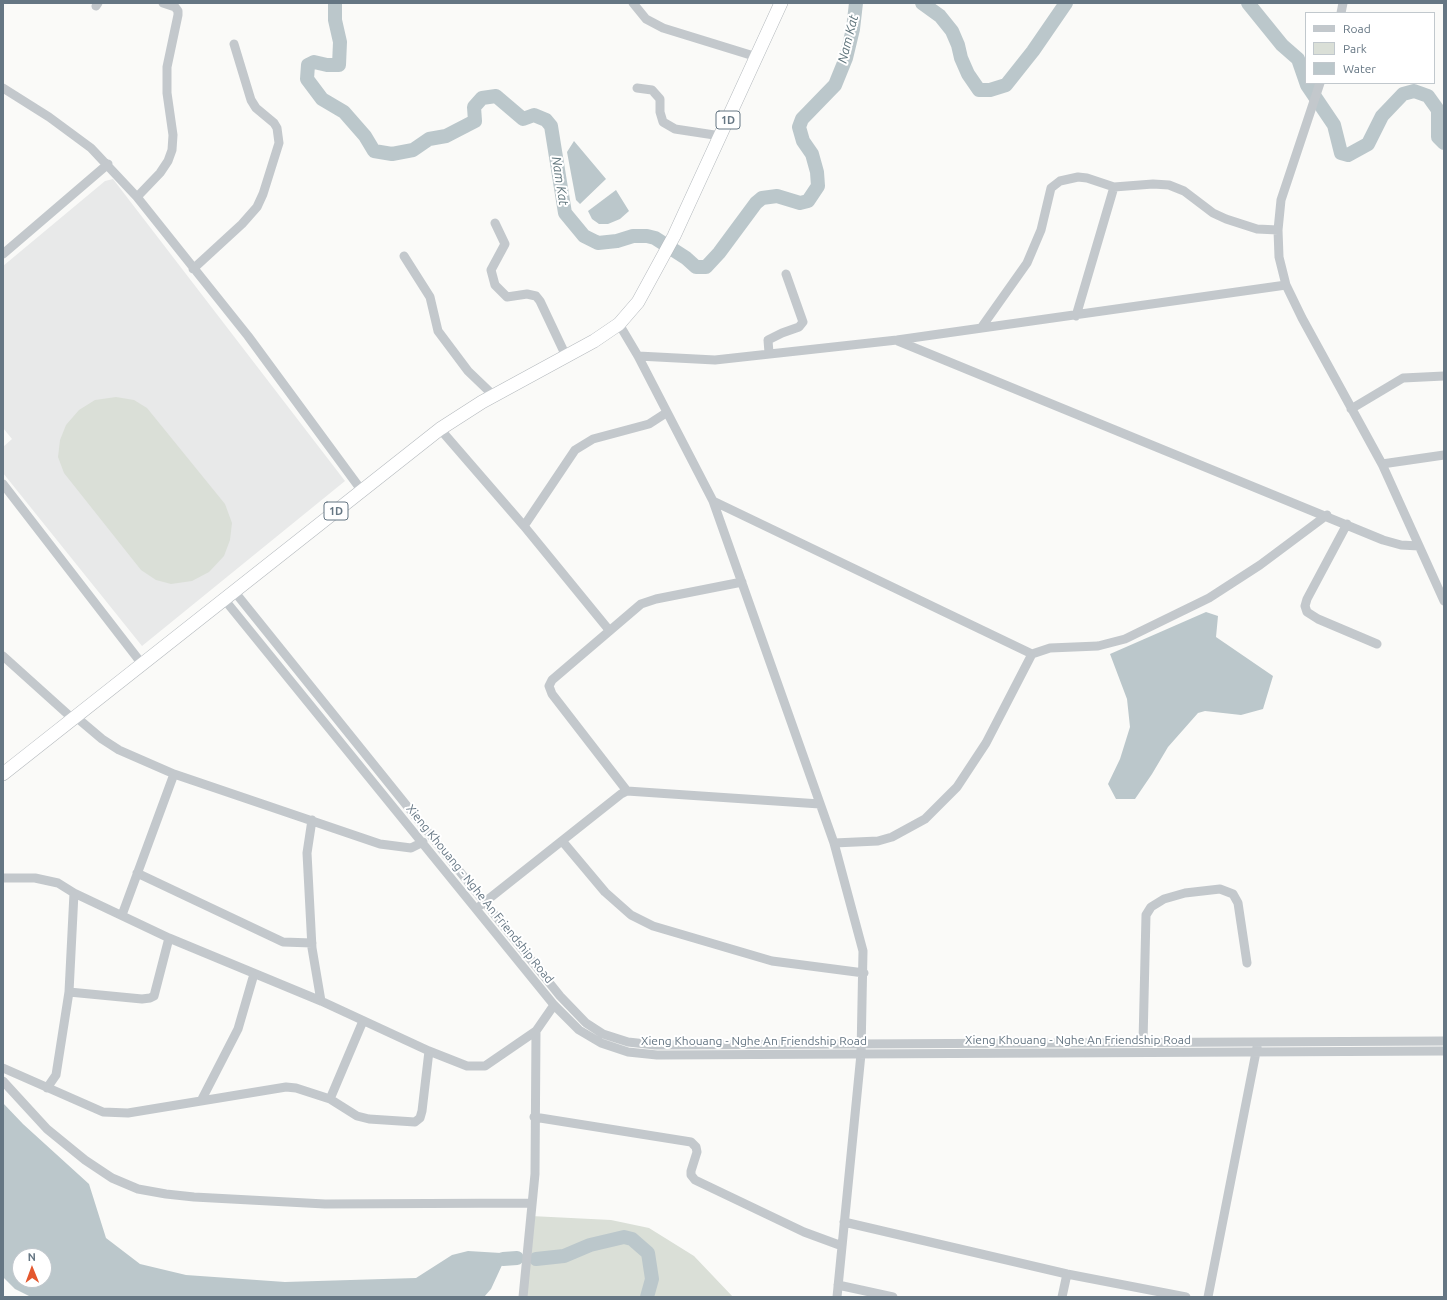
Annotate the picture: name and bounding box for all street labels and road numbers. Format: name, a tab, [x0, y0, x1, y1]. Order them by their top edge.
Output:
road number: 1D	[716, 111, 740, 129]
road number: 1D	[324, 502, 348, 520]
street label: Xieng Khouang - Nghe An Friendship Road	[403, 802, 557, 986]
street label: Xieng Khouang - Nghe An Friendship Road	[965, 1033, 1191, 1047]
street label: Xieng Khouang - Nghe An Friendship Road	[641, 1034, 867, 1048]

